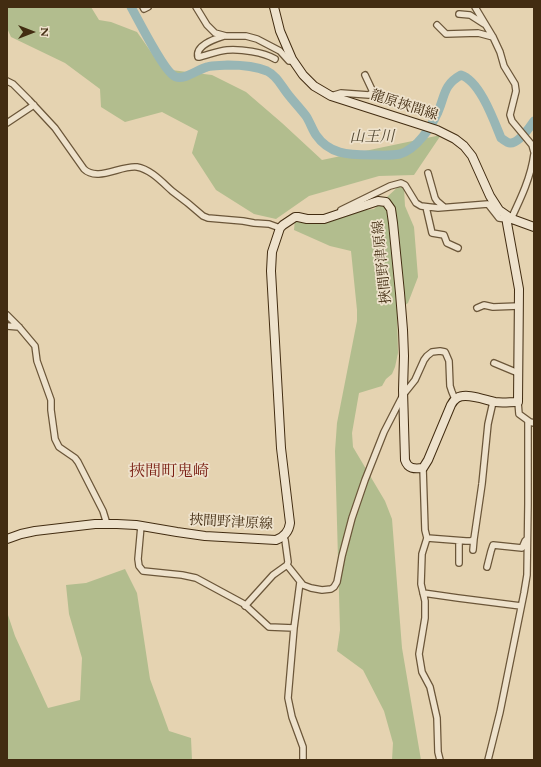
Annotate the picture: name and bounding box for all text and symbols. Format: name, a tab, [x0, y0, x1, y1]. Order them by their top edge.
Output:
north arrow	[12, 12, 52, 52]
text: N	[37, 27, 52, 37]
street label: 龍原挾間線	[368, 87, 440, 125]
water label: 山王川	[349, 129, 395, 147]
street label: 挾間野津原線	[370, 219, 396, 305]
district label: 挾間町鬼崎	[129, 462, 209, 482]
street label: 挾間野津原線	[189, 512, 273, 534]

